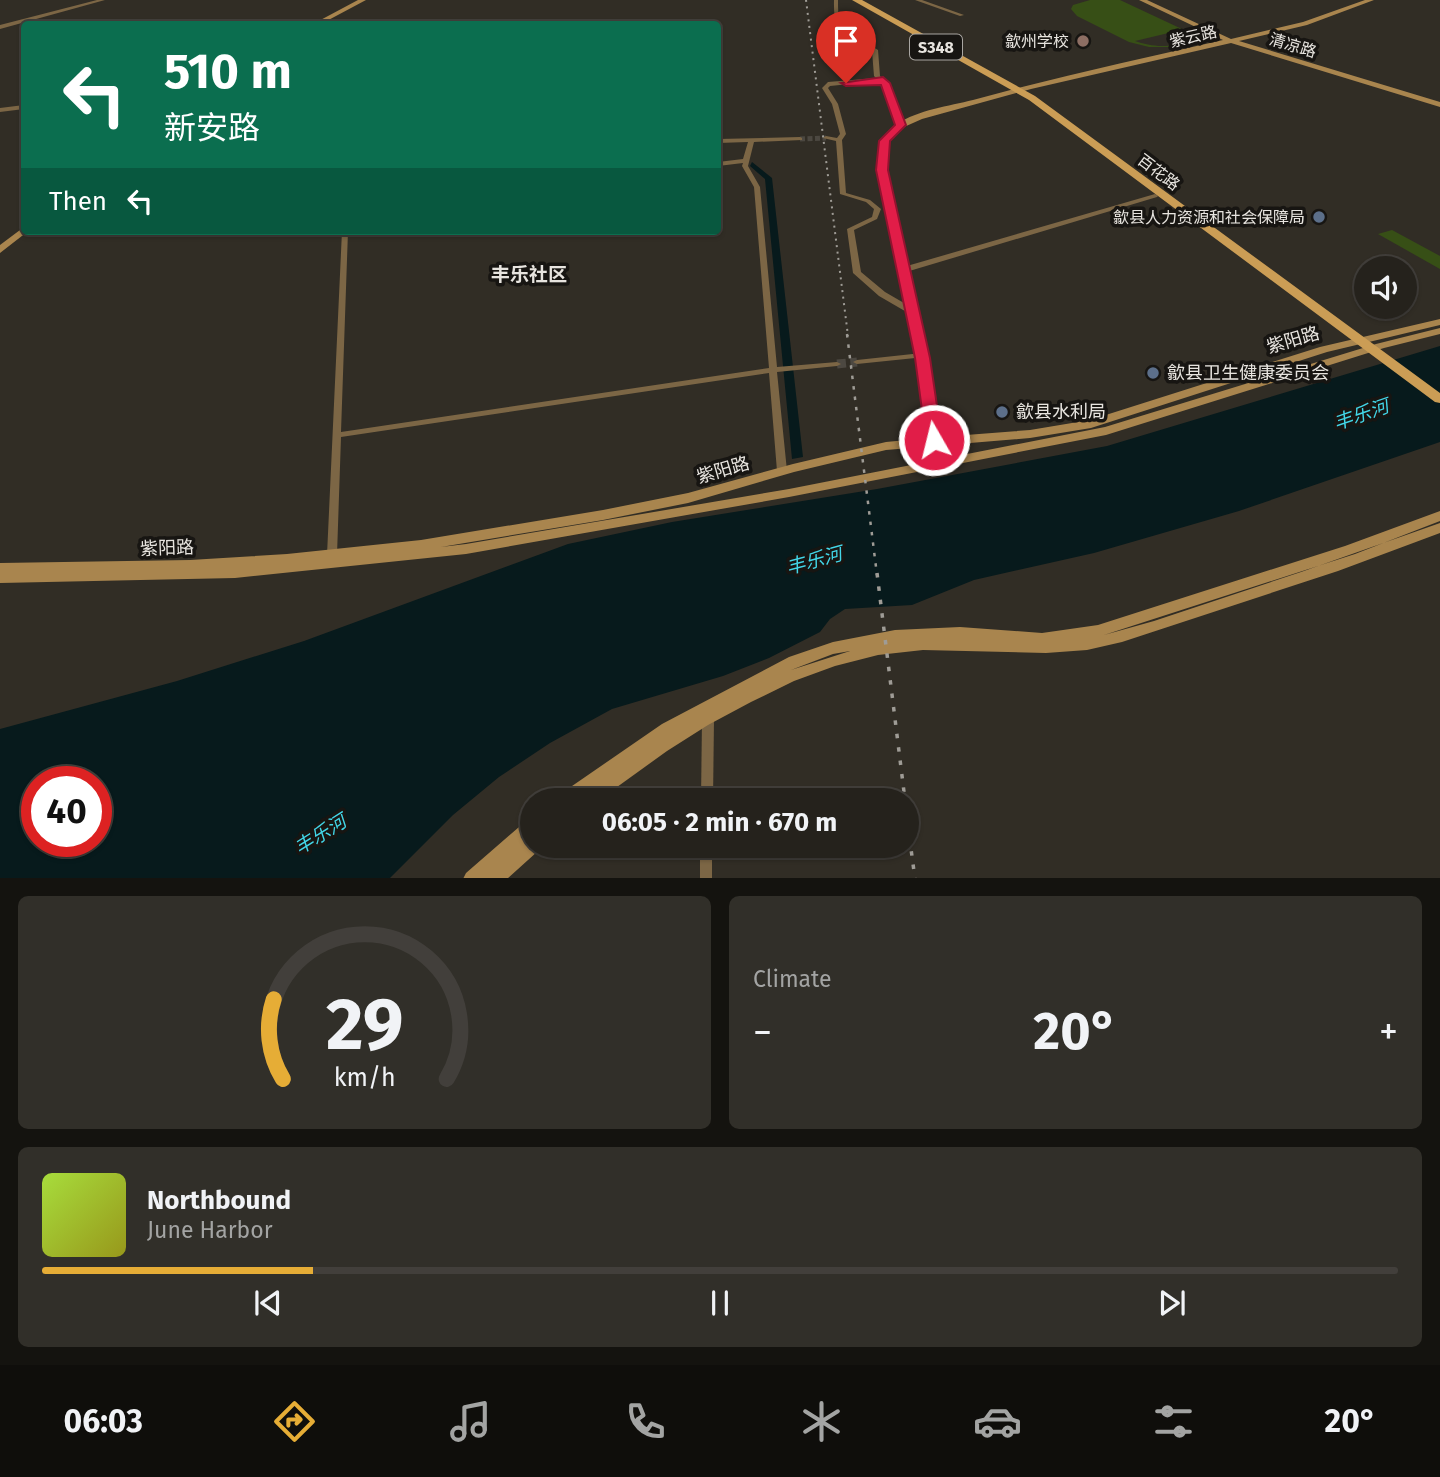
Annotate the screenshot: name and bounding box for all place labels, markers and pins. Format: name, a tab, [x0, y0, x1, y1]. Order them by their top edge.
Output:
pin	[816, 11, 876, 83]
place label: 歙州学校	[1005, 32, 1069, 51]
marker: 歙州学校	[1075, 33, 1091, 49]
place label: 歙县人力资源和社会保障局	[1113, 208, 1305, 227]
marker: 歙县人力资源和社会保障局	[1311, 209, 1327, 225]
place label: 歙县卫生健康委员会	[1167, 362, 1329, 384]
marker: 歙县卫生健康委员会	[1145, 365, 1161, 381]
place label: 歙县水利局	[1016, 401, 1106, 423]
marker: 歙县水利局	[994, 404, 1010, 420]

